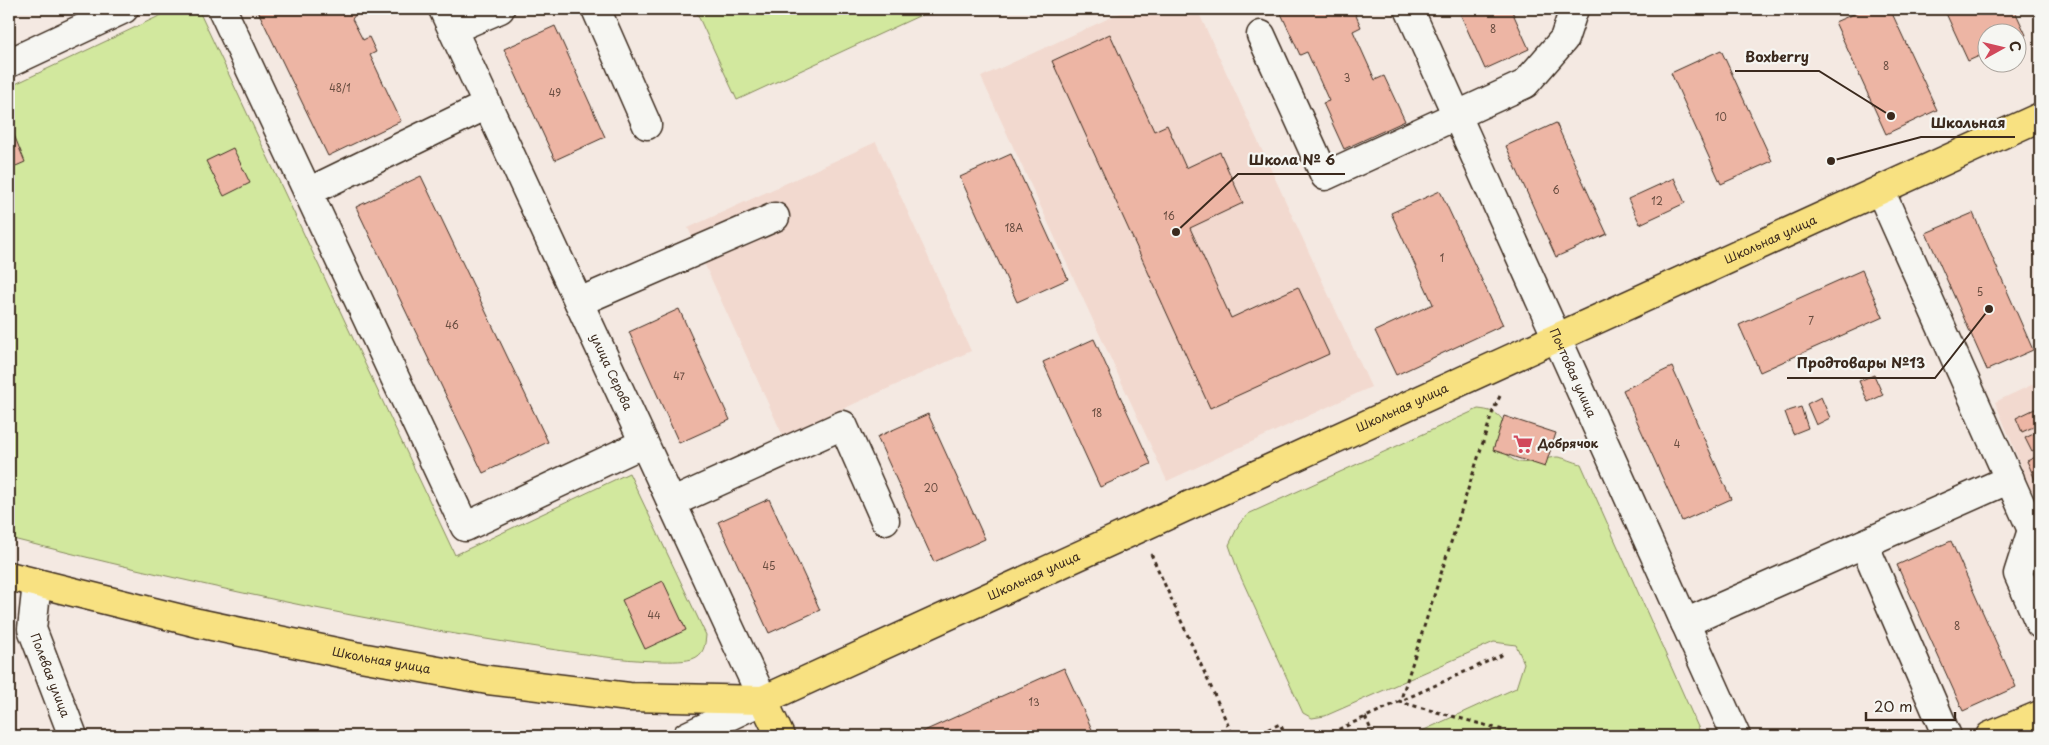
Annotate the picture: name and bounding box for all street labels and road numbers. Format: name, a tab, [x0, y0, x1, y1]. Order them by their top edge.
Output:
street label: Школьная улица	[1721, 210, 1820, 268]
street label: Почтовая улица	[1546, 325, 1602, 420]
street label: улица Серова	[586, 330, 638, 413]
street label: Школьная улица	[1353, 378, 1451, 436]
street label: Школьная улица	[984, 546, 1083, 604]
street label: Полевая улица	[26, 630, 75, 720]
street label: Школьная улица	[331, 641, 433, 678]

